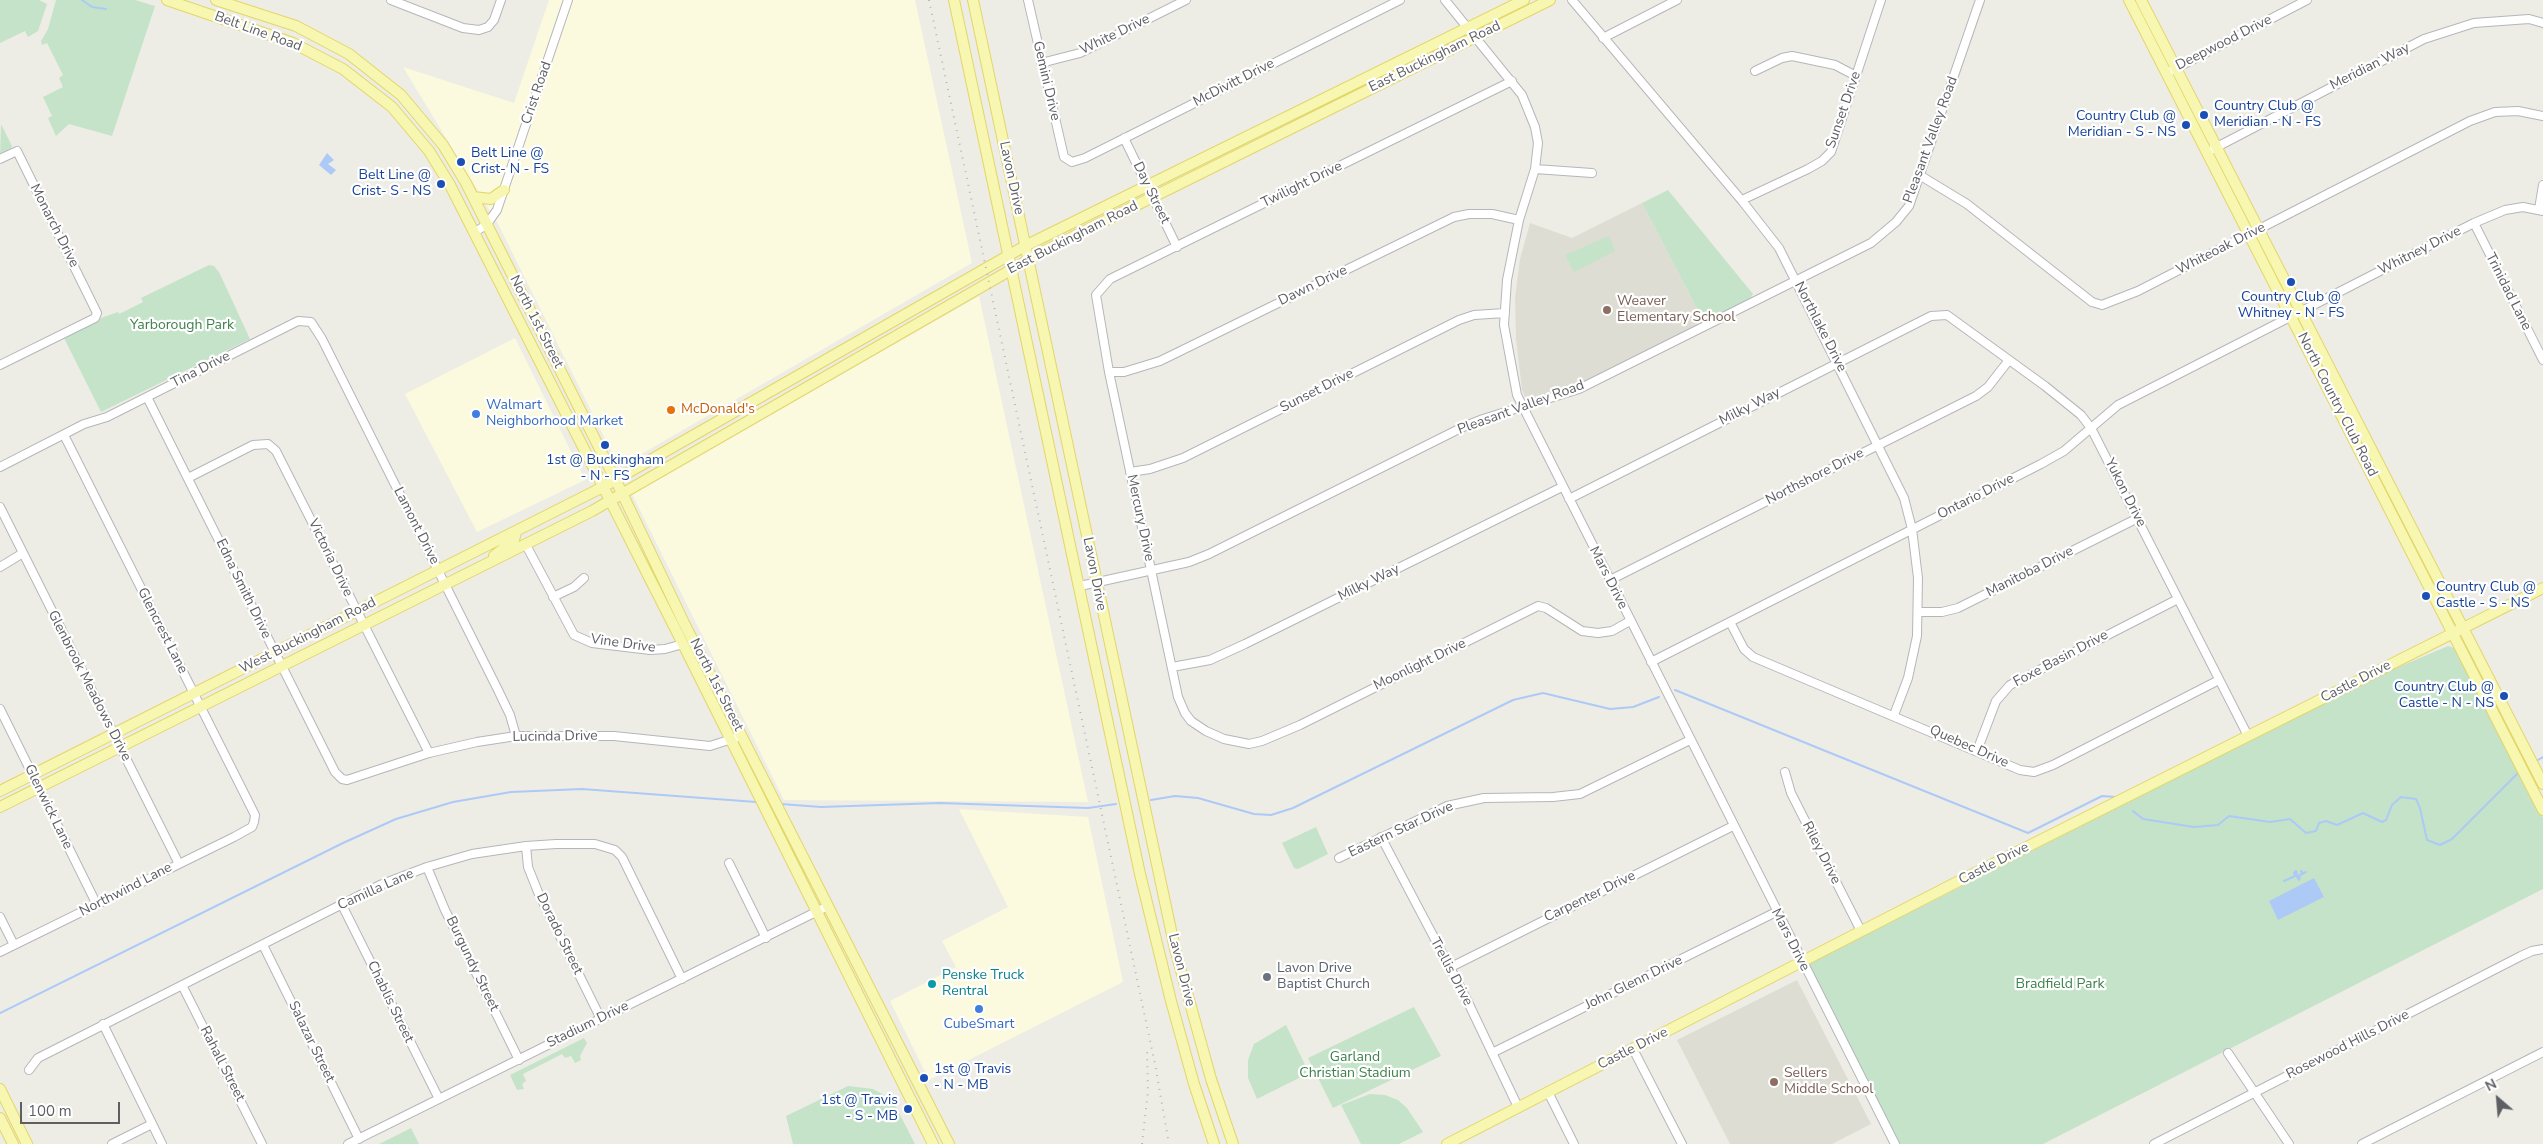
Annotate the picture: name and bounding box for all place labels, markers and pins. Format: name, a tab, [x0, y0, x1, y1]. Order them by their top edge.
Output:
place label: Country Club @ Meridian - N - FS	[2214, 99, 2321, 132]
place label: Country Club @ Meridian - S - NS	[2068, 109, 2176, 142]
marker: Country Club @ Meridian - N - FS	[2198, 109, 2210, 121]
marker: Country Club @ Meridian - S - NS	[2180, 119, 2192, 131]
place label: Belt Line @ Crist- N - FS	[471, 146, 549, 178]
marker: Belt Line @ Crist- N - FS	[455, 156, 467, 168]
place label: Belt Line @ Crist- S - NS	[352, 168, 431, 200]
marker: Belt Line @ Crist- S - NS	[435, 178, 447, 190]
marker: Country Club @ Whitney - N - FS	[2285, 276, 2297, 288]
place label: Country Club @ Whitney - N - FS	[2238, 290, 2344, 322]
place label: Weaver Elementary School	[1617, 294, 1735, 326]
marker: Weaver Elementary School	[1601, 304, 1613, 316]
place label: Walmart Neighborhood Market	[486, 398, 623, 431]
place label: McDonald's	[681, 402, 755, 418]
marker: McDonald's	[665, 404, 677, 416]
marker: Walmart Neighborhood Market	[470, 408, 482, 420]
marker: 1st @ Buckingham - N - FS	[599, 439, 611, 451]
place label: 1st @ Buckingham - N - FS	[546, 453, 664, 486]
place label: Country Club @ Castle - S - NS	[2436, 580, 2536, 612]
marker: Country Club @ Castle - S - NS	[2420, 590, 2432, 602]
place label: Country Club @ Castle - N - NS	[2394, 680, 2494, 712]
marker: Country Club @ Castle - N - NS	[2498, 690, 2510, 702]
place label: Lavon Drive Baptist Church	[1277, 961, 1370, 994]
place label: Penske Truck Rentral	[942, 968, 1024, 1000]
marker: Lavon Drive Baptist Church	[1261, 971, 1273, 983]
marker: Penske Truck Rentral	[926, 978, 938, 990]
marker: CubeSmart	[973, 1003, 985, 1015]
place label: CubeSmart	[943, 1017, 1015, 1033]
place label: 1st @ Travis - N - MB	[934, 1062, 1011, 1094]
place label: Sellers Middle School	[1784, 1066, 1873, 1098]
marker: 1st @ Travis - N - MB	[918, 1072, 930, 1084]
marker: Sellers Middle School	[1768, 1076, 1780, 1088]
place label: 1st @ Travis - S - MB	[821, 1093, 898, 1126]
marker: 1st @ Travis - S - MB	[902, 1103, 914, 1115]

